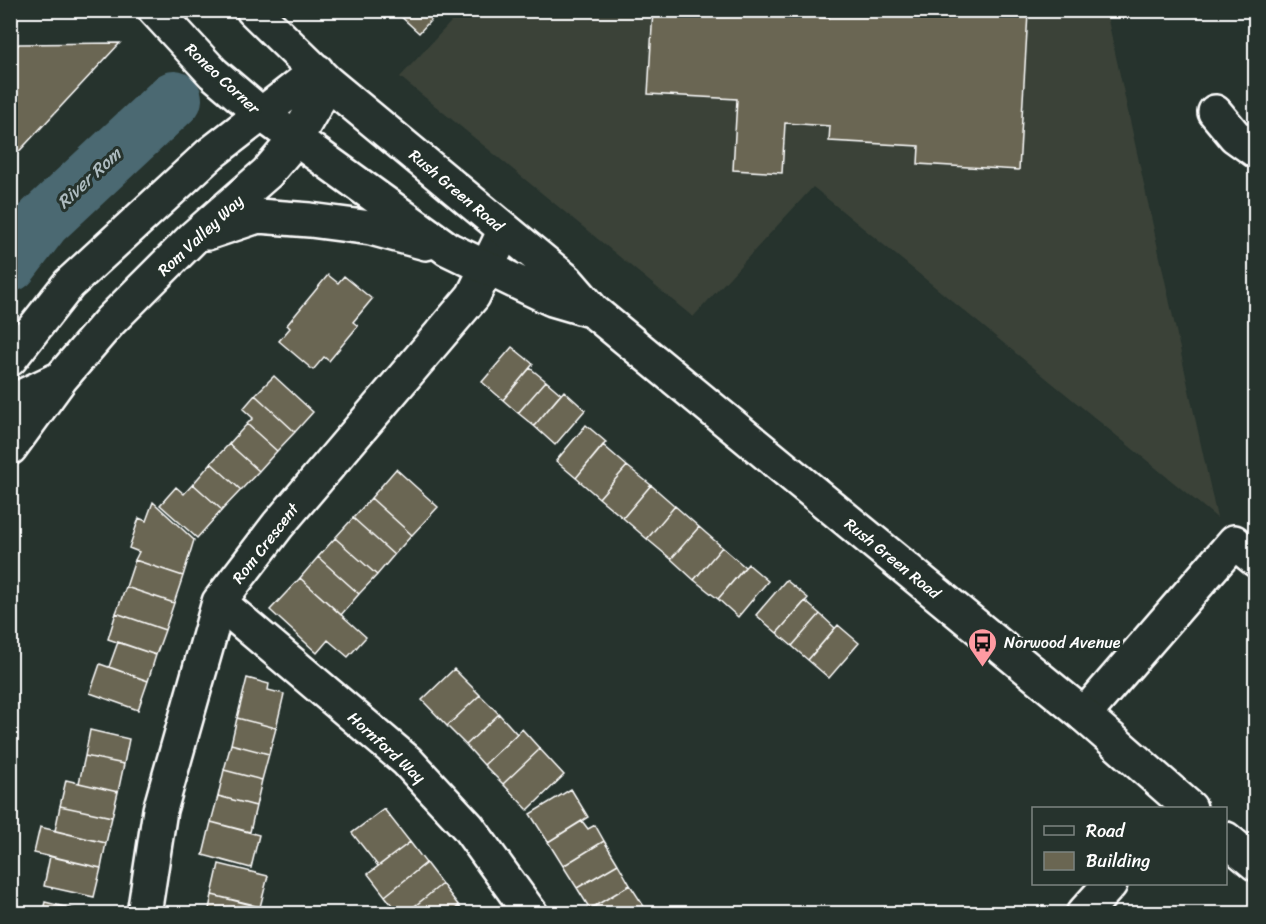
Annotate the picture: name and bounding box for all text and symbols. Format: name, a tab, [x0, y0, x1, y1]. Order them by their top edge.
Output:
street label: Roneo Corner	[178, 35, 268, 122]
water label: River Rom	[49, 138, 130, 217]
street label: Rush Green Road	[402, 141, 512, 240]
street label: Rom Valley Way	[150, 187, 251, 283]
street label: Rom Crescent	[224, 496, 307, 590]
street label: Rush Green Road	[838, 510, 949, 608]
bus stop icon: Norwood Avenue	[967, 626, 999, 668]
place label: Norwood Avenue	[1004, 628, 1121, 657]
street label: Hornford Way	[341, 704, 433, 791]
legend	[1032, 807, 1227, 885]
text: Road	[1086, 815, 1126, 847]
text: Building	[1086, 845, 1150, 877]

